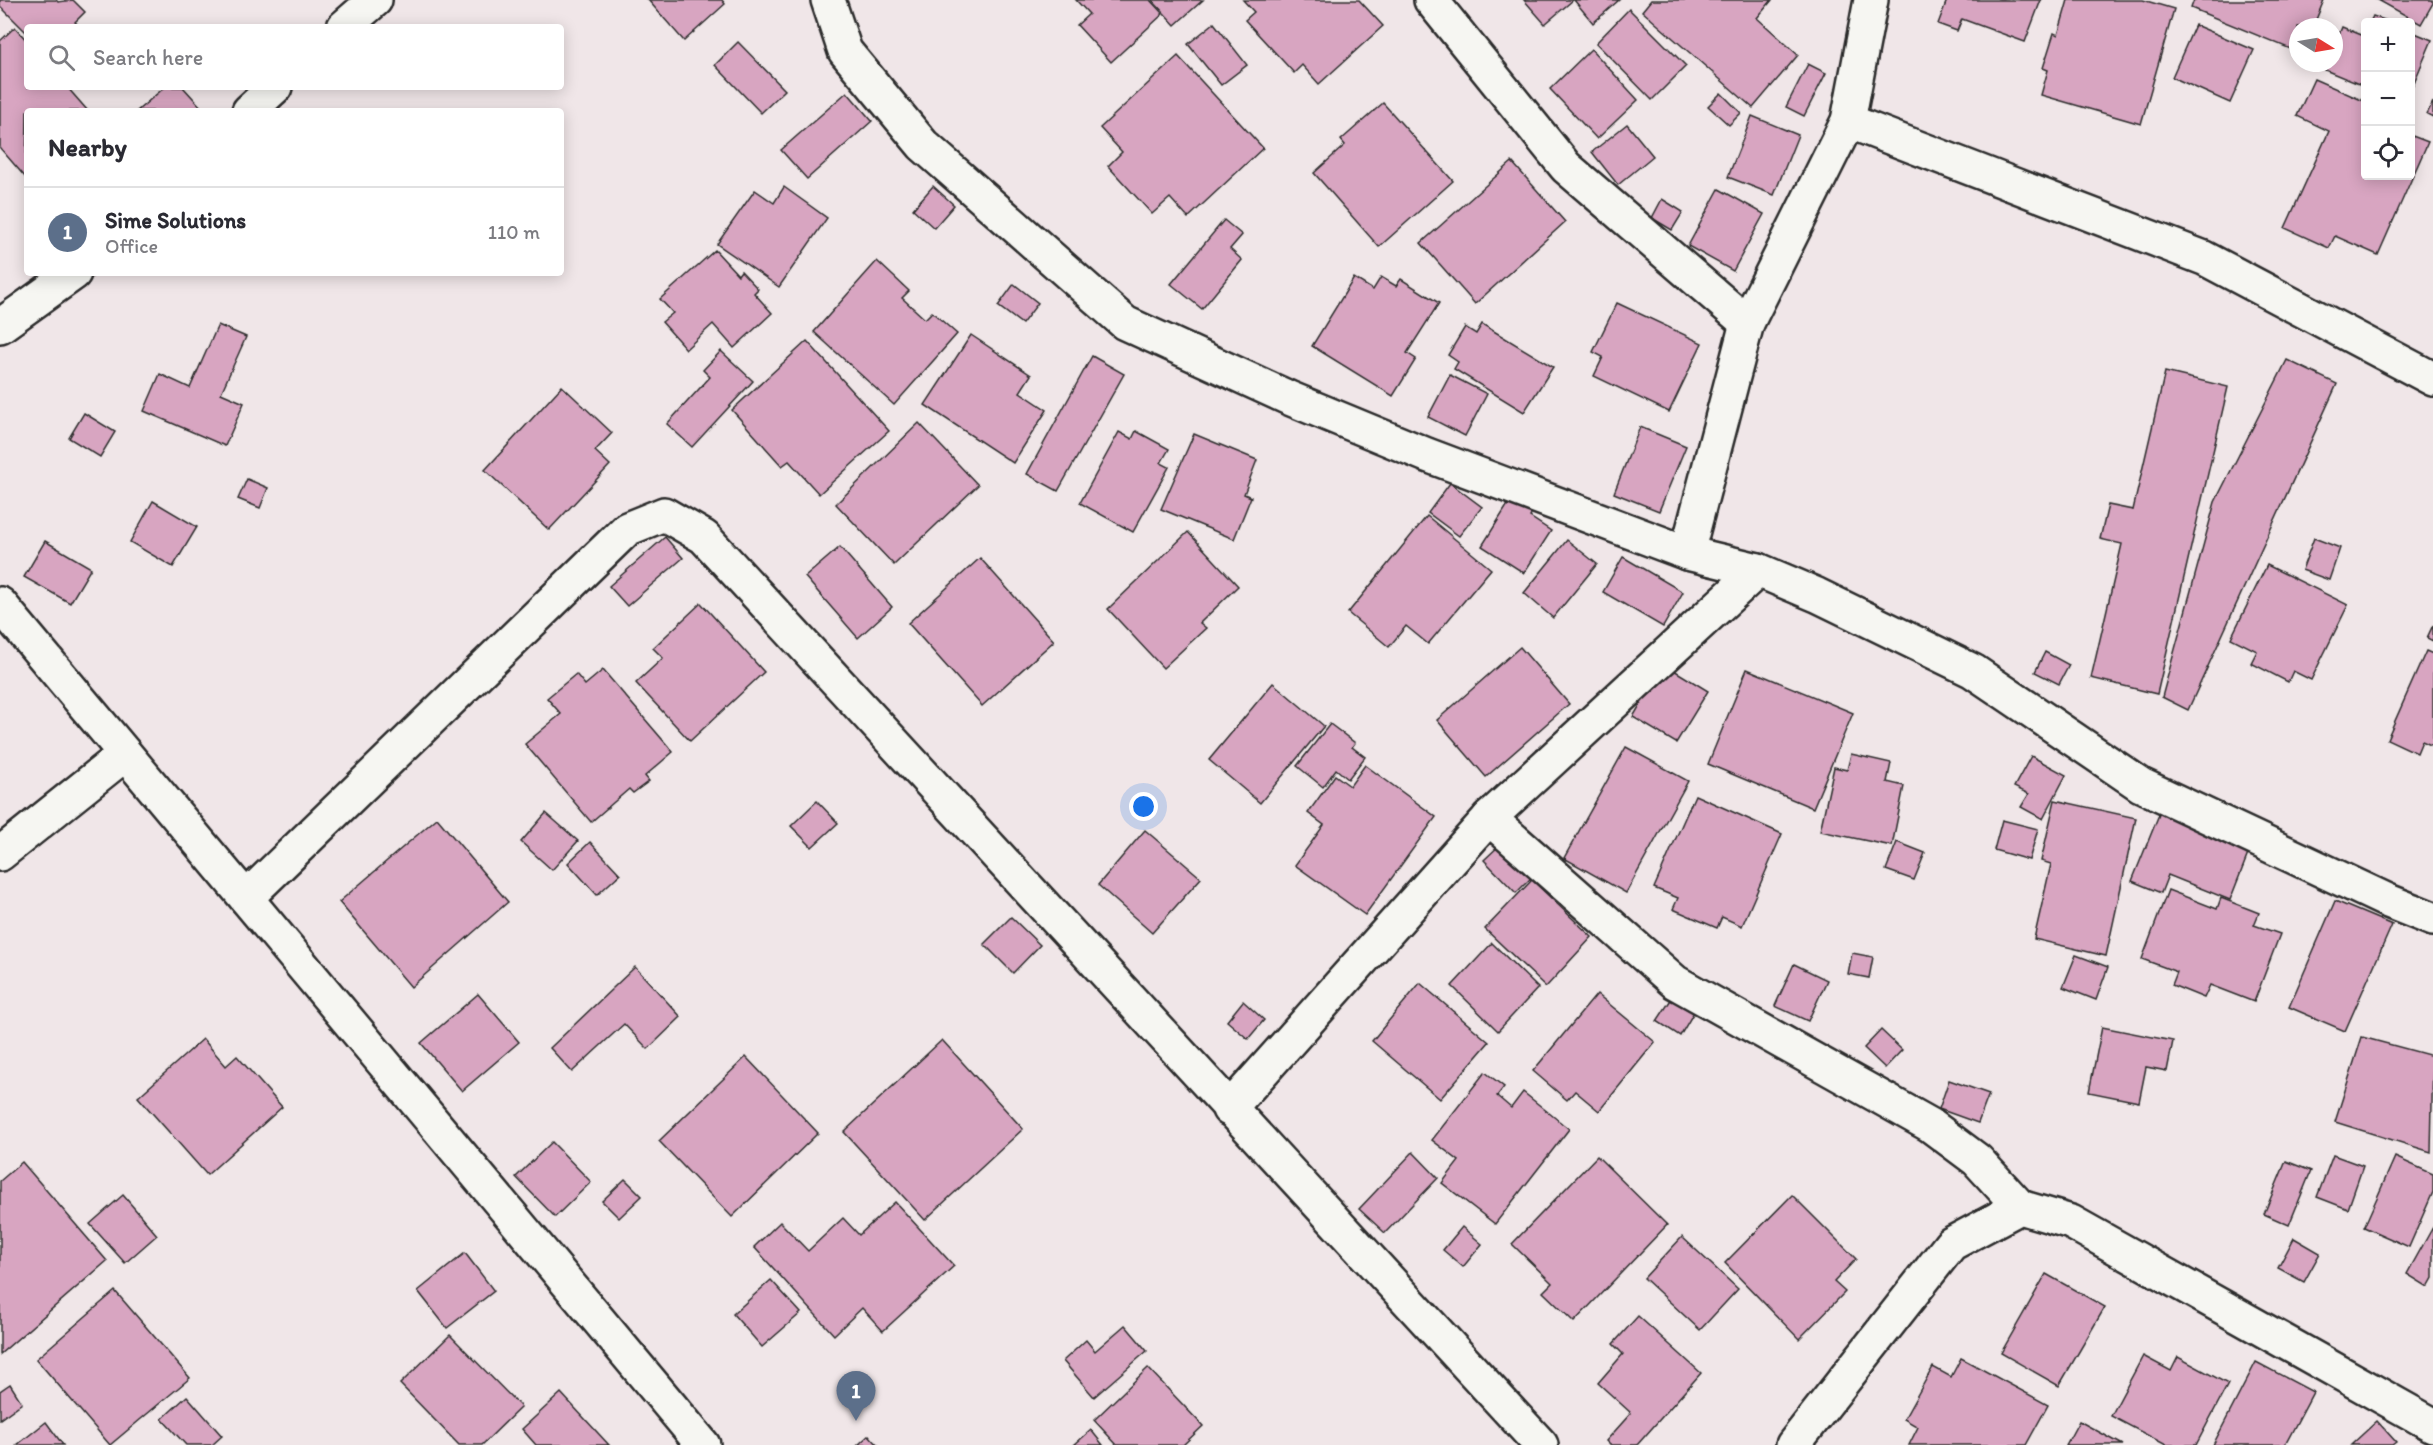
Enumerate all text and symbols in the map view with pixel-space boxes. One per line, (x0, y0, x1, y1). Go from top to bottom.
north arrow (2289, 18, 2343, 72)
map controls (2361, 18, 2415, 180)
button: + (2361, 18, 2415, 72)
search box (24, 24, 564, 90)
icon: search (45, 41, 78, 74)
text: Search here (93, 44, 203, 71)
button: − (2361, 72, 2415, 126)
button: locate (2361, 126, 2415, 180)
text: Nearby (48, 131, 127, 163)
text: Sime Solutions (105, 207, 246, 234)
text: 1 (63, 220, 72, 244)
text: 110 m (488, 220, 540, 244)
text: Office (105, 234, 158, 258)
your location (1129, 792, 1158, 821)
pin: 1 (836, 1372, 876, 1421)

